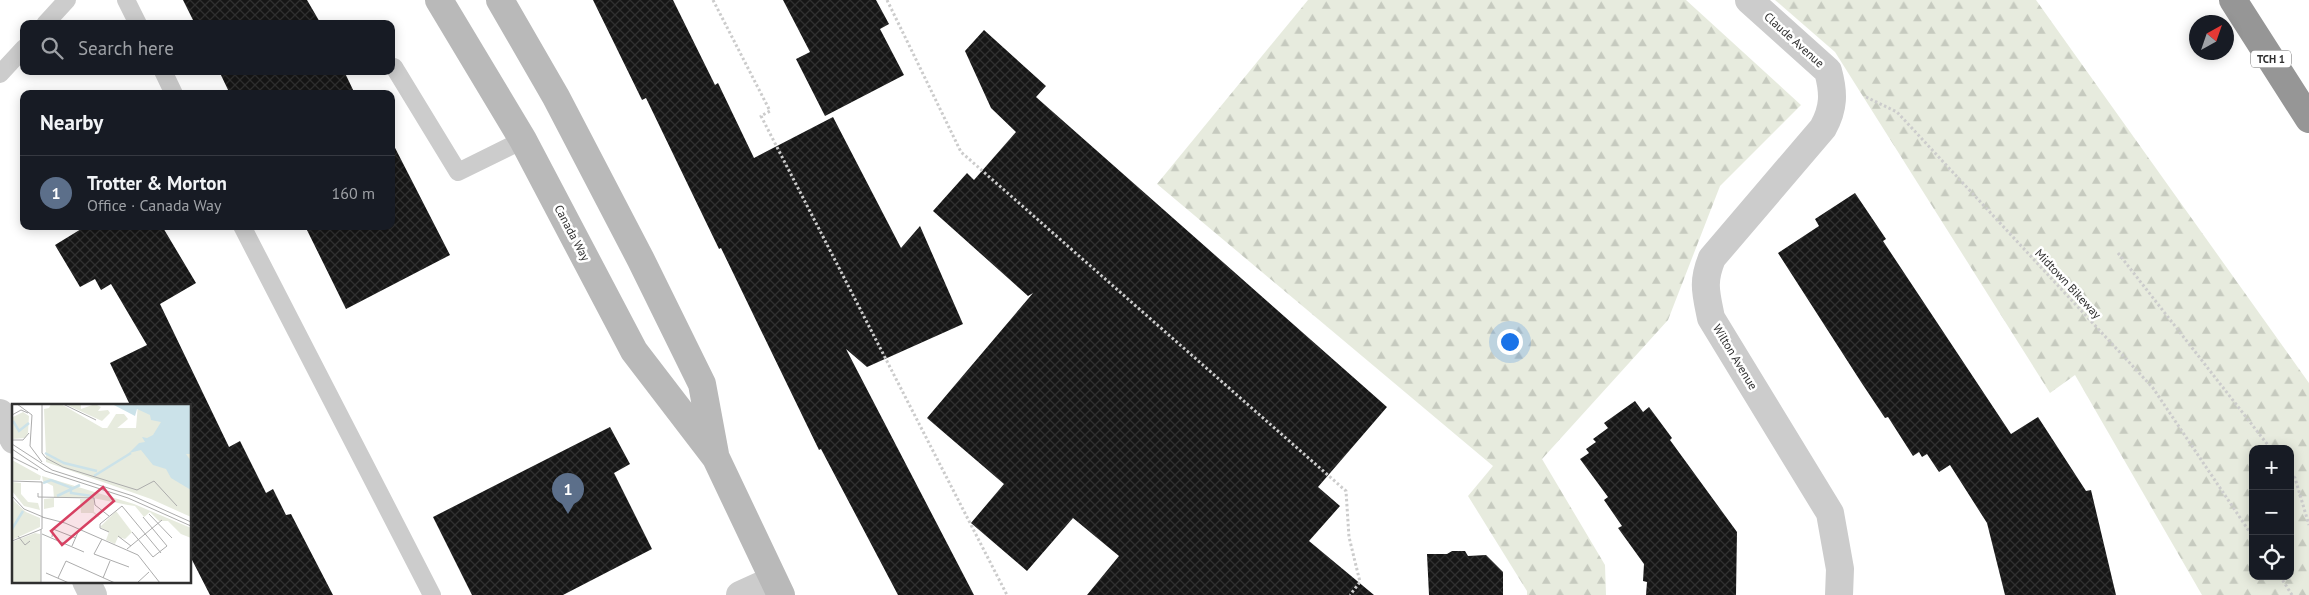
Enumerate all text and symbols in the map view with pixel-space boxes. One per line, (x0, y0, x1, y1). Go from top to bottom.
street label: Claude Avenue (1761, 9, 1827, 71)
north arrow (2189, 15, 2234, 60)
search box (20, 20, 395, 75)
icon: search (38, 34, 66, 62)
text: Search here (78, 36, 174, 60)
road number: TCH 1 (2251, 51, 2291, 68)
text: Nearby (40, 109, 103, 136)
text: Trotter & Morton (87, 171, 227, 195)
text: 1 (51, 183, 61, 203)
text: 160 m (332, 183, 375, 203)
text: Office · Canada Way (87, 195, 221, 215)
street label: Canada Way (551, 202, 594, 264)
street label: Midtown Bikeway (2032, 246, 2105, 322)
street label: Wilton Avenue (1710, 321, 1761, 392)
your location (1497, 329, 1523, 355)
inset map (12, 404, 191, 582)
map controls (2249, 445, 2294, 580)
button: + (2249, 445, 2294, 490)
pin: 1 (552, 473, 584, 514)
button: − (2249, 490, 2294, 535)
button: locate (2249, 535, 2294, 580)

